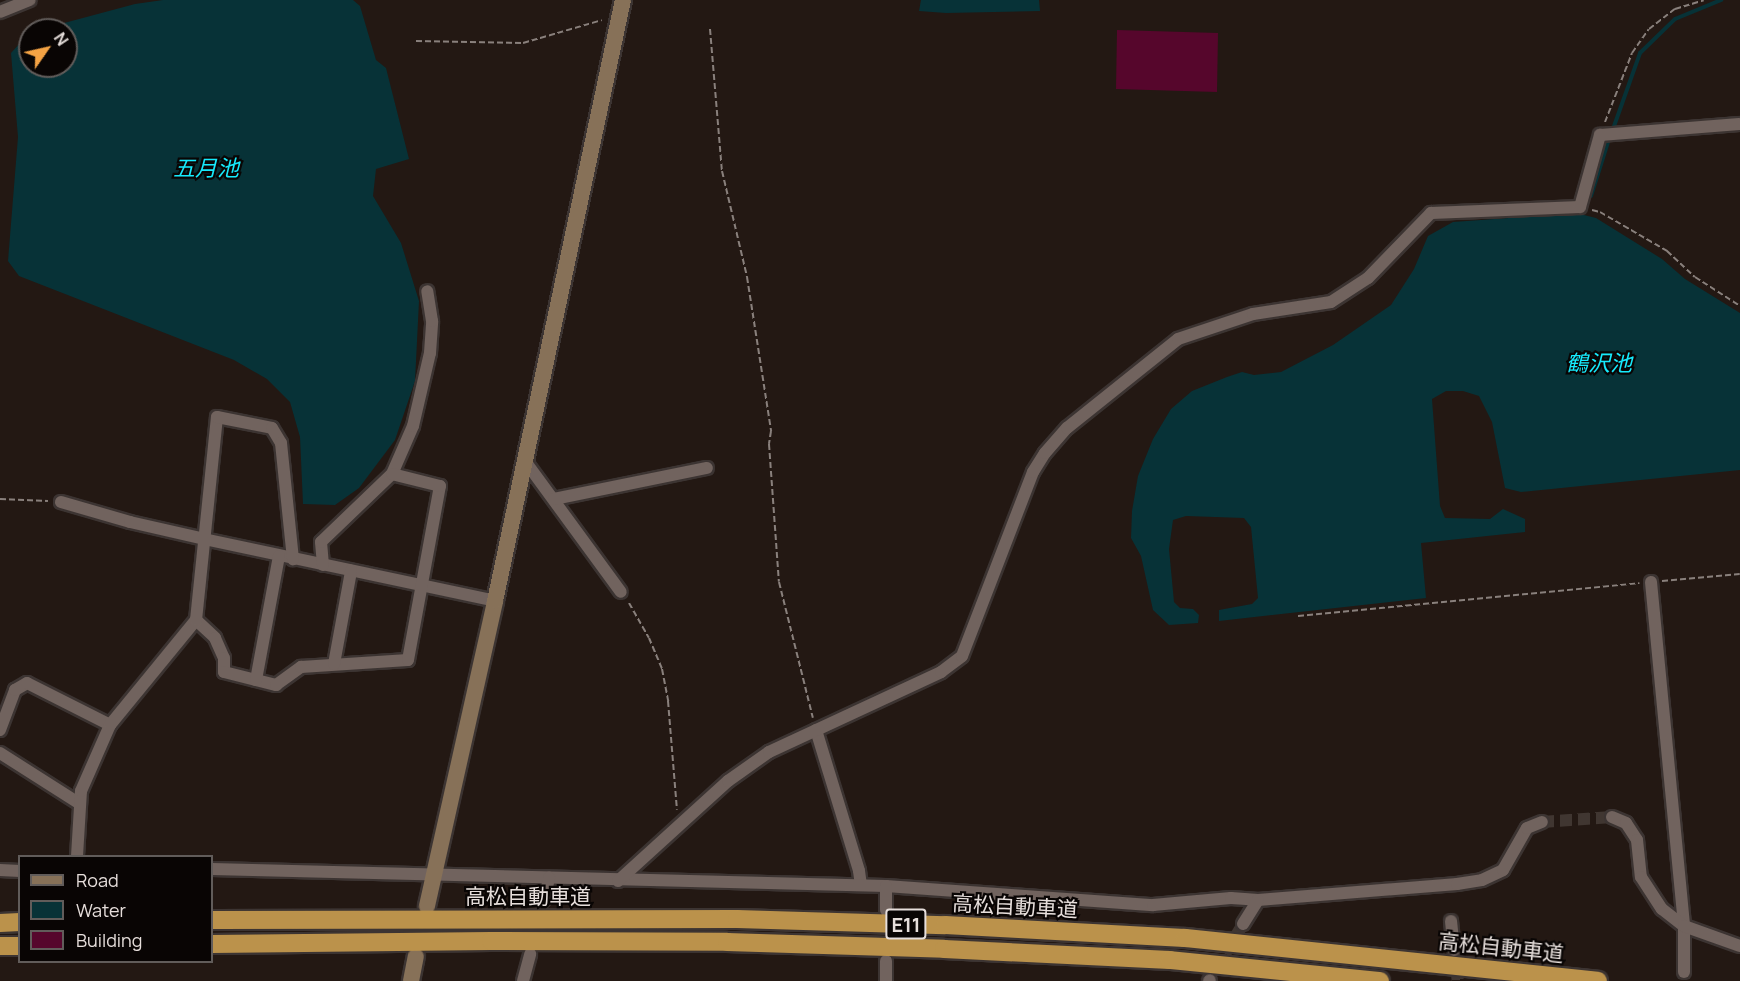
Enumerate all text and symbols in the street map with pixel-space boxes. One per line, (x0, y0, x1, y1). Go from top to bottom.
north arrow (18, 18, 78, 78)
text: N (49, 28, 74, 50)
water label: 五月池 (173, 156, 239, 182)
water label: 鶴沢池 (1566, 351, 1632, 377)
legend (18, 855, 213, 963)
text: Road (76, 868, 119, 892)
street label: 高松自動車道 (465, 883, 591, 909)
street label: 高松自動車道 (951, 890, 1079, 922)
text: Water (76, 898, 126, 922)
road number: E11 (885, 907, 927, 941)
text: Building (76, 928, 142, 952)
street label: 高松自動車道 (1437, 928, 1565, 966)

